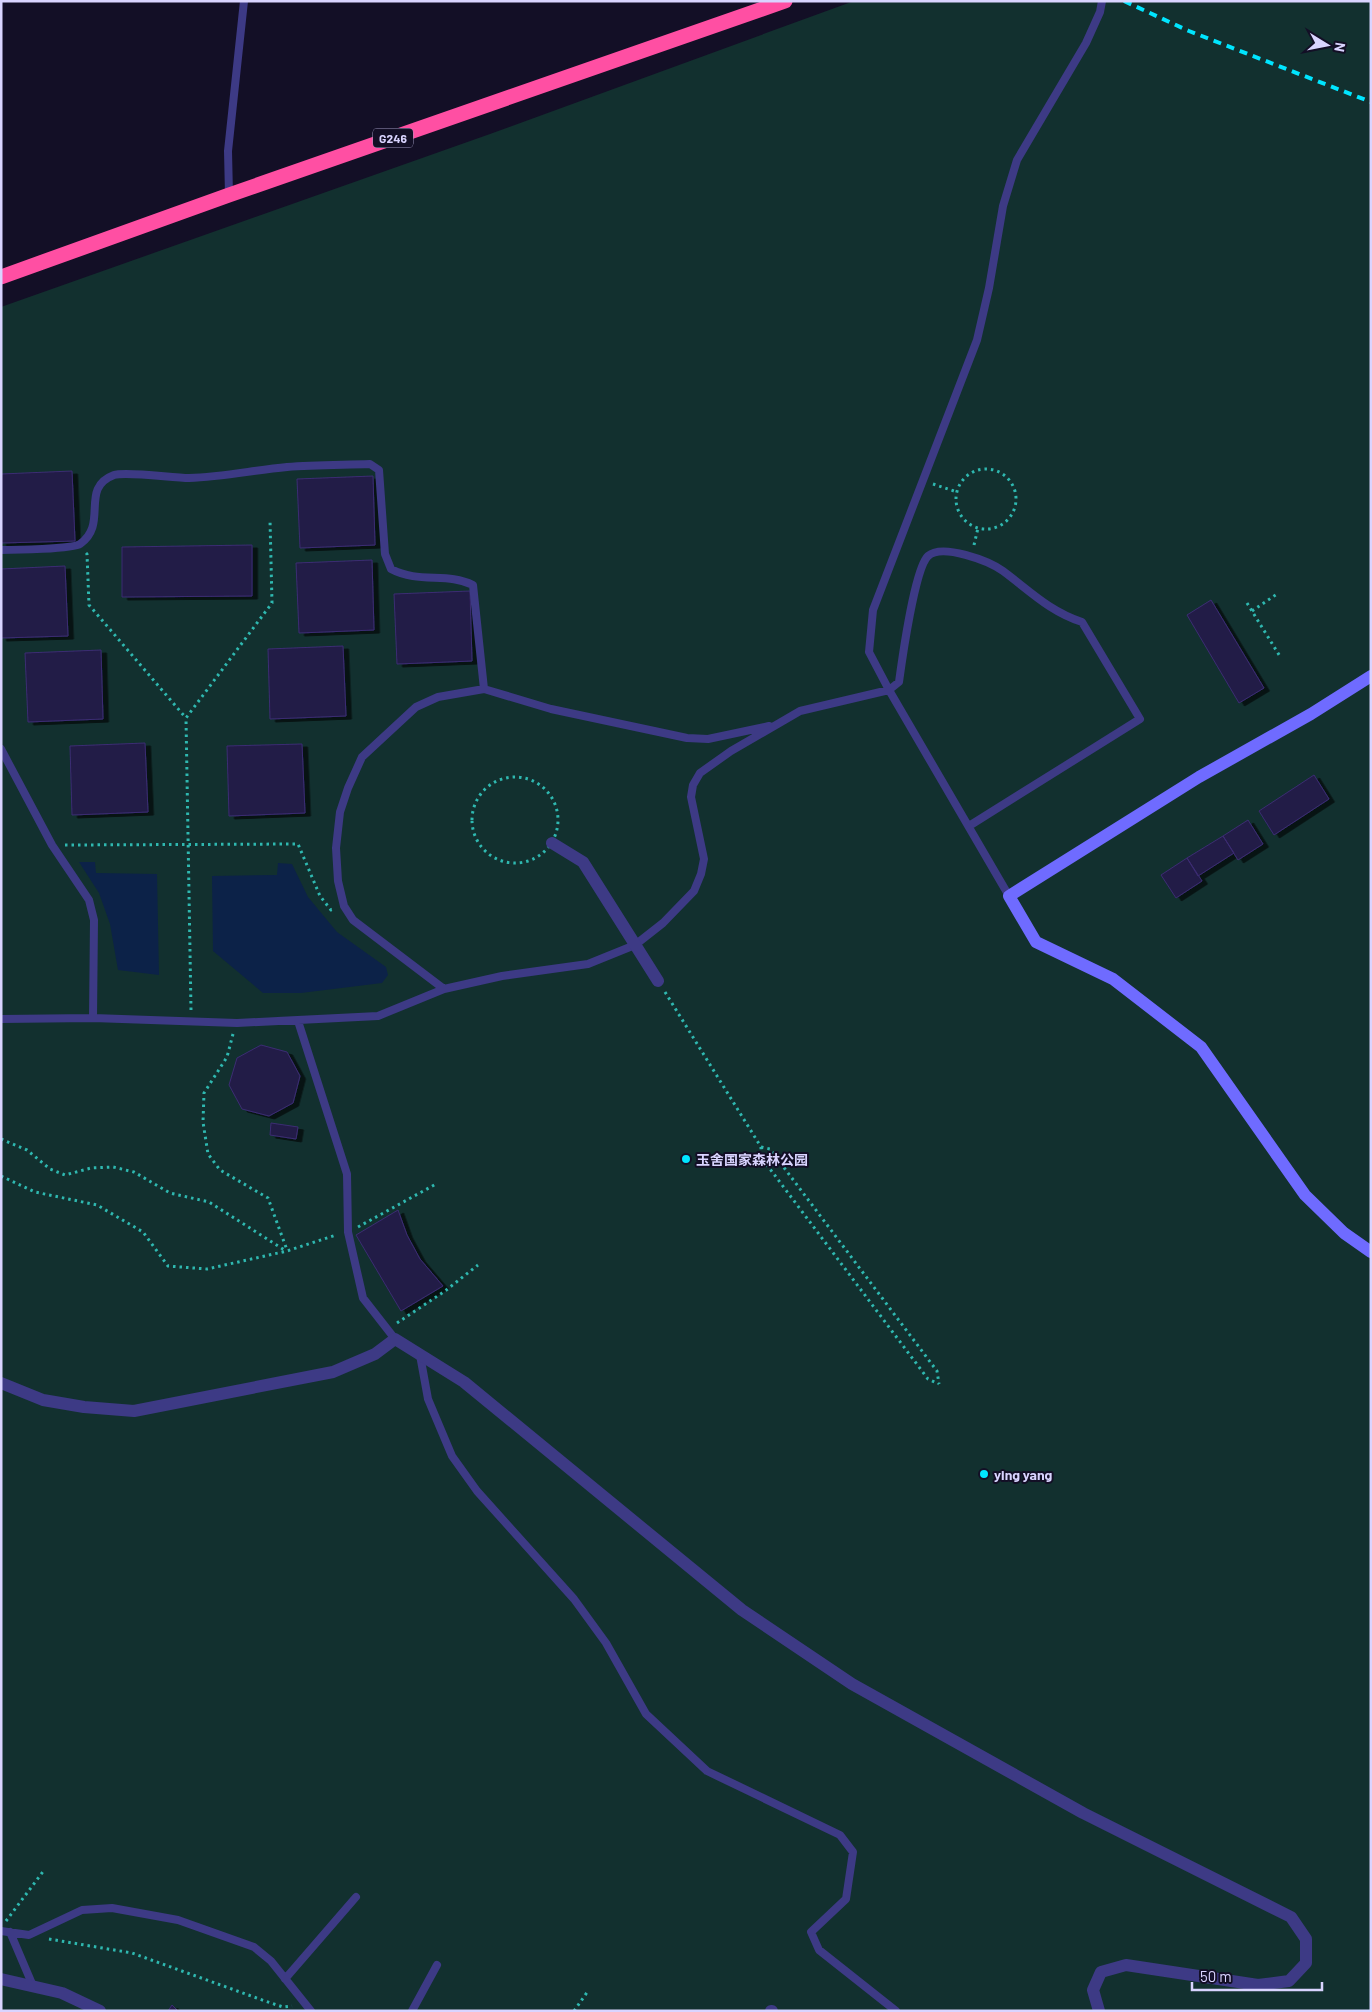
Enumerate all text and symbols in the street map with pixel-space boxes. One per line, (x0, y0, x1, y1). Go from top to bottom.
north arrow (1302, 20, 1352, 70)
text: N (1331, 41, 1349, 53)
road number: G246 (373, 128, 413, 148)
place label: 玉舍国家森林公园 (696, 1151, 808, 1168)
marker: 玉舍国家森林公园 (680, 1153, 692, 1165)
place label: ying yang (994, 1466, 1053, 1483)
marker: ying yang (978, 1468, 990, 1480)
scale bar (1192, 1960, 1322, 1992)
text: 50 m (1200, 1967, 1232, 1985)

